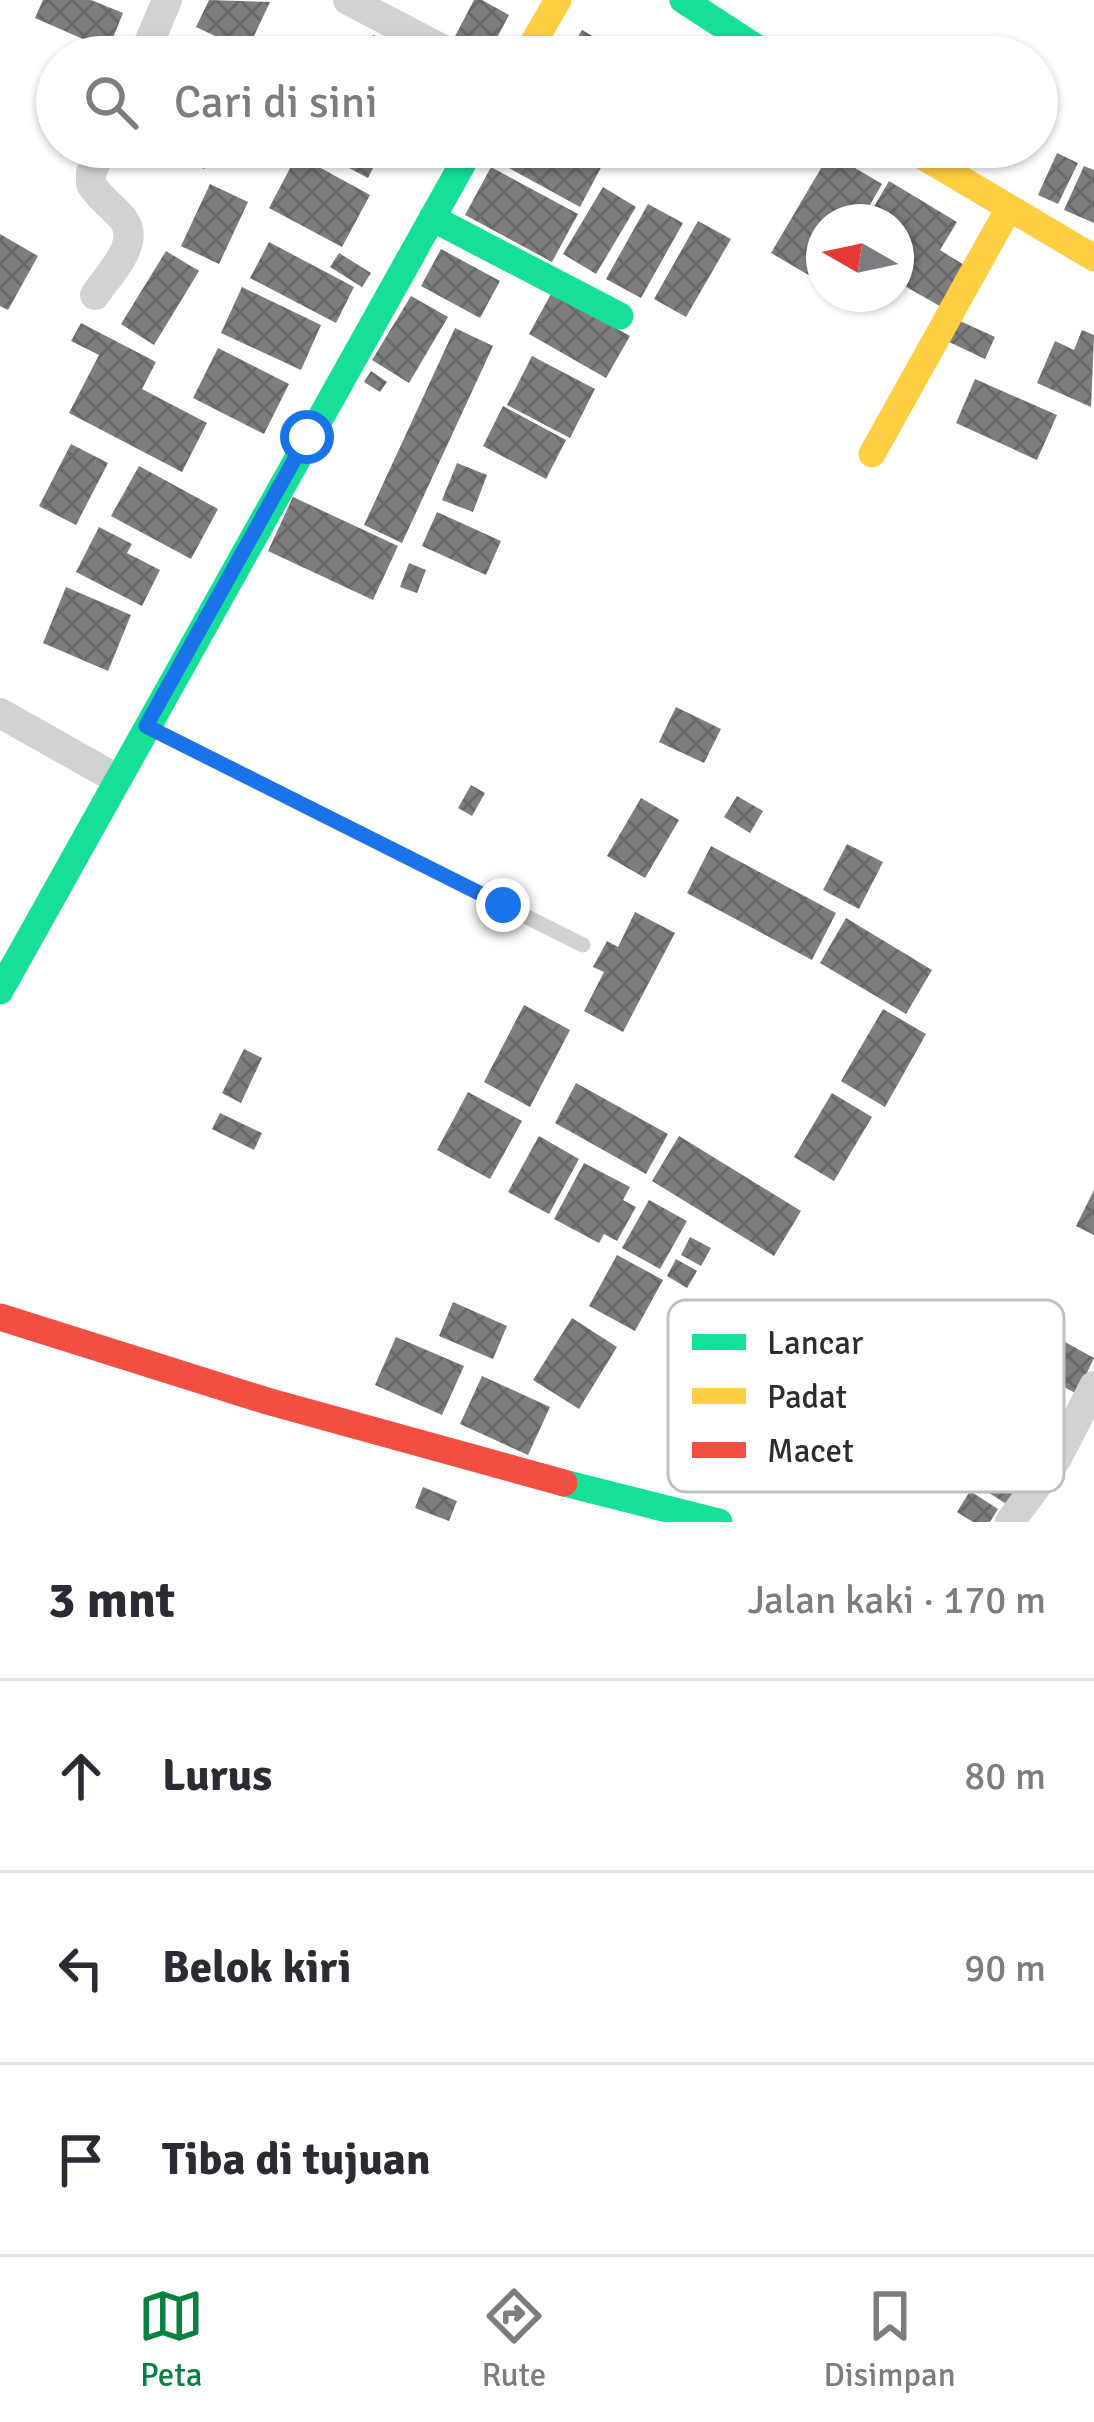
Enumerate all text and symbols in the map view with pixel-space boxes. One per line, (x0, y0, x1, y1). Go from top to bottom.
search box (36, 36, 1058, 168)
icon: search (78, 69, 144, 135)
text: Cari di sini (174, 75, 378, 130)
north arrow (806, 204, 914, 312)
route start (280, 410, 334, 464)
route end (476, 878, 530, 932)
legend (668, 1300, 1064, 1492)
text: Lancar (767, 1323, 863, 1364)
text: Padat (767, 1377, 847, 1418)
text: Macet (767, 1431, 854, 1472)
text: 3 mnt (48, 1569, 175, 1632)
text: Jalan kaki · 170 m (748, 1576, 1046, 1624)
icon: ahead (48, 1743, 114, 1809)
text: Lurus (162, 1748, 272, 1803)
text: 80 m (964, 1752, 1046, 1800)
icon: left (48, 1935, 114, 2001)
text: Belok kiri (162, 1940, 351, 1995)
text: 90 m (964, 1944, 1046, 1992)
icon: arrive (48, 2127, 114, 2193)
text: Tiba di tujuan (162, 2132, 431, 2187)
tab: Peta (138, 2283, 204, 2396)
tab: Rute (481, 2283, 547, 2396)
tab: Disimpan (823, 2283, 956, 2396)

